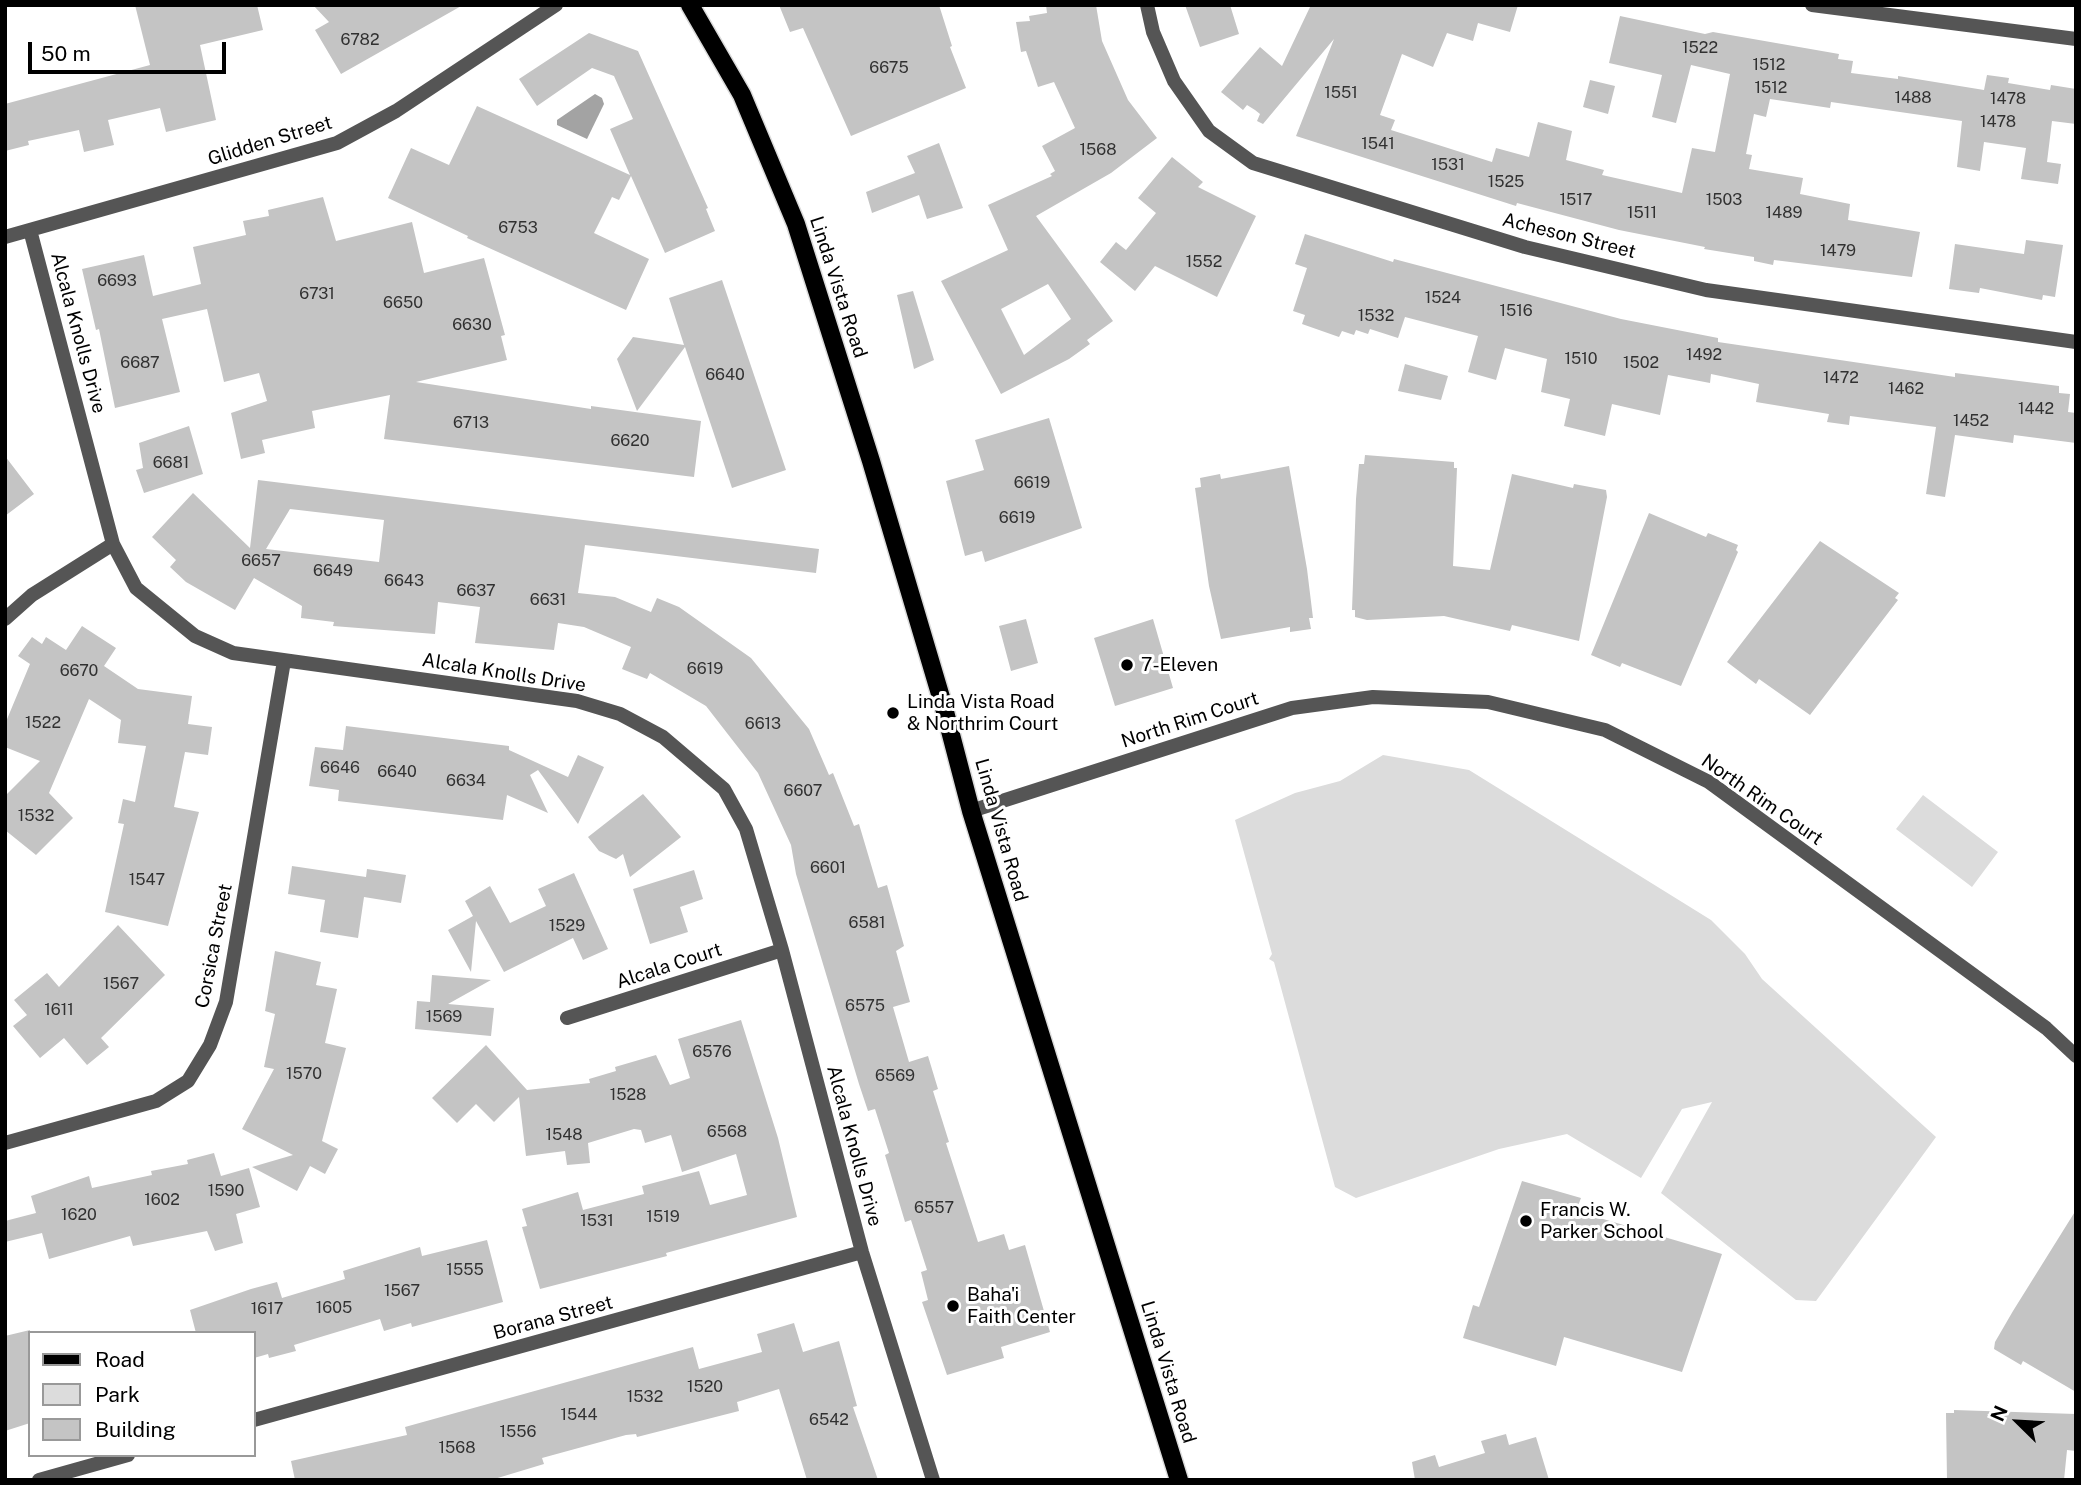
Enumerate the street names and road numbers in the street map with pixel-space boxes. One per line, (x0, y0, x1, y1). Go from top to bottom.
street label: Glidden Street (205, 111, 335, 171)
street label: Acheson Street (1500, 208, 1638, 264)
street label: Linda Vista Road (804, 213, 872, 361)
street label: Alcala Knolls Drive (46, 250, 110, 416)
street label: Alcala Knolls Drive (420, 649, 588, 697)
street label: North Rim Court (1118, 687, 1262, 753)
street label: North Rim Court (1697, 750, 1827, 850)
street label: Linda Vista Road (970, 756, 1032, 904)
street label: Corsica Street (191, 882, 237, 1010)
street label: Alcala Court (613, 938, 725, 994)
street label: Alcala Knolls Drive (822, 1063, 886, 1229)
street label: Borana Street (491, 1291, 615, 1345)
street label: Linda Vista Road (1136, 1298, 1200, 1446)

